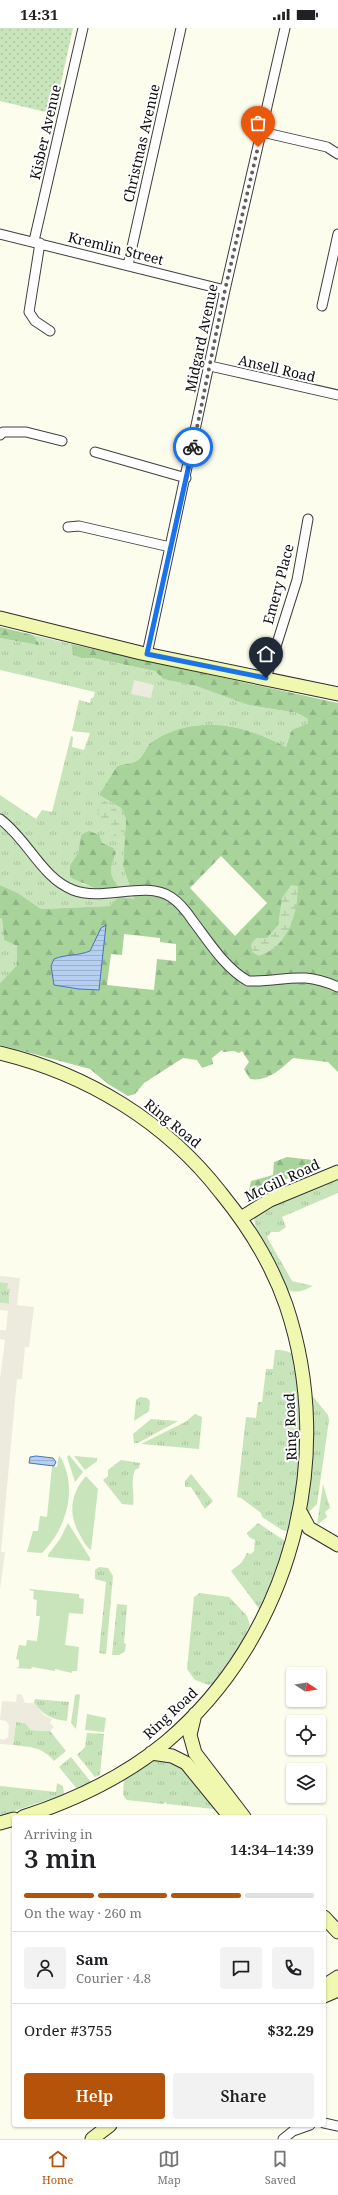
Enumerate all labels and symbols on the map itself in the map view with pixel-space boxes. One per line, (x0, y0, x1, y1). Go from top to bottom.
street label: Christmas Avenue (118, 82, 164, 204)
street label: Kisber Avenue (25, 83, 65, 181)
pin (241, 106, 275, 147)
street label: Kremlin Street (66, 227, 166, 269)
street label: Midgard Avenue (180, 282, 222, 394)
street label: Ansell Road (236, 350, 318, 386)
courier (173, 427, 213, 467)
street label: Emery Place (258, 542, 298, 626)
pin (249, 637, 283, 678)
street label: Ring Road (141, 1094, 206, 1152)
street label: McGill Road (241, 1154, 323, 1206)
street label: Ring Road (279, 1392, 301, 1461)
north arrow (286, 1667, 326, 1707)
street label: Ring Road (139, 1683, 201, 1743)

